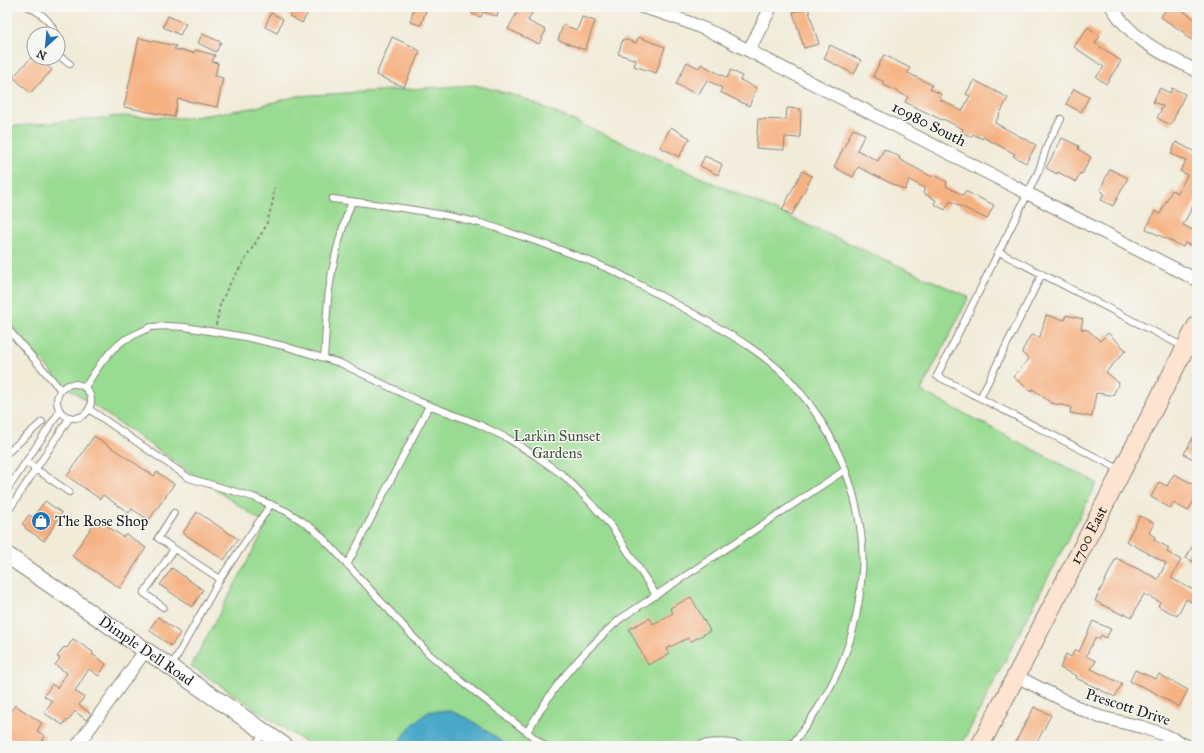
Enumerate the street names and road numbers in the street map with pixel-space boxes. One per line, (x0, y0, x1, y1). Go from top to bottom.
street label: 10980 South (889, 98, 970, 151)
street label: 1700 East (1066, 503, 1111, 567)
street label: Dimple Dell Road (95, 612, 198, 690)
street label: Prescott Drive (1083, 685, 1173, 729)

